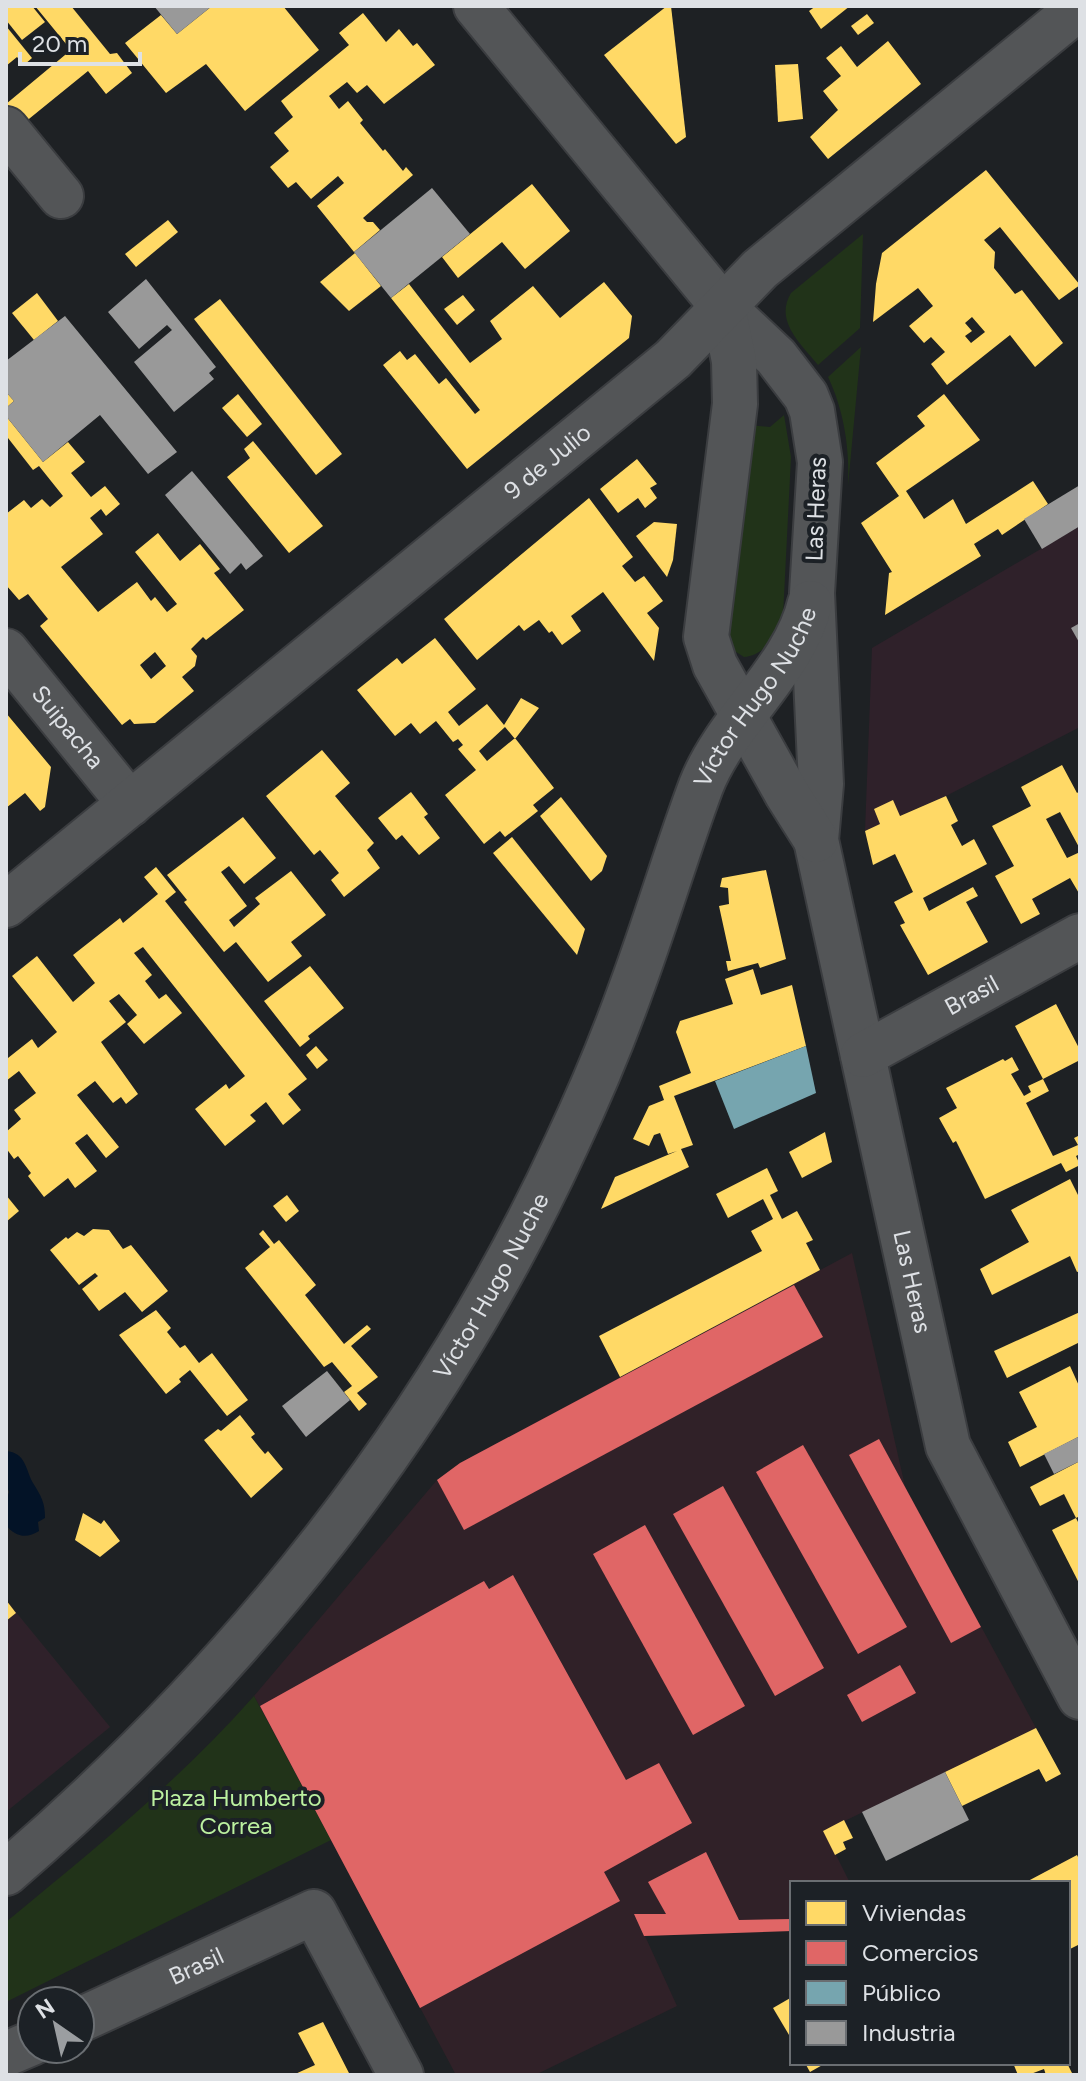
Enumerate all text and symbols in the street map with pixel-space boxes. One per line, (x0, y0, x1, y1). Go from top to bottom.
scale bar (20, 16, 140, 66)
text: 20 m (32, 29, 87, 58)
street label: 9 de Julio (498, 417, 596, 505)
street label: Las Heras (799, 456, 832, 562)
street label: Víctor Hugo Nuche (687, 603, 822, 791)
street label: Suipacha (26, 679, 110, 774)
street label: Brasil (939, 968, 1003, 1021)
street label: Víctor Hugo Nuche (427, 1188, 555, 1384)
street label: Las Heras (887, 1227, 938, 1336)
park label: Plaza Humberto Correa (150, 1783, 322, 1840)
legend (790, 1881, 1070, 2065)
text: Viviendas (862, 1898, 966, 1927)
text: Comercios (862, 1938, 979, 1967)
street label: Brasil (164, 1941, 228, 1991)
text: Público (862, 1978, 941, 2007)
north arrow (16, 1985, 96, 2065)
text: N (30, 1993, 60, 2025)
text: Industria (862, 2018, 956, 2047)

